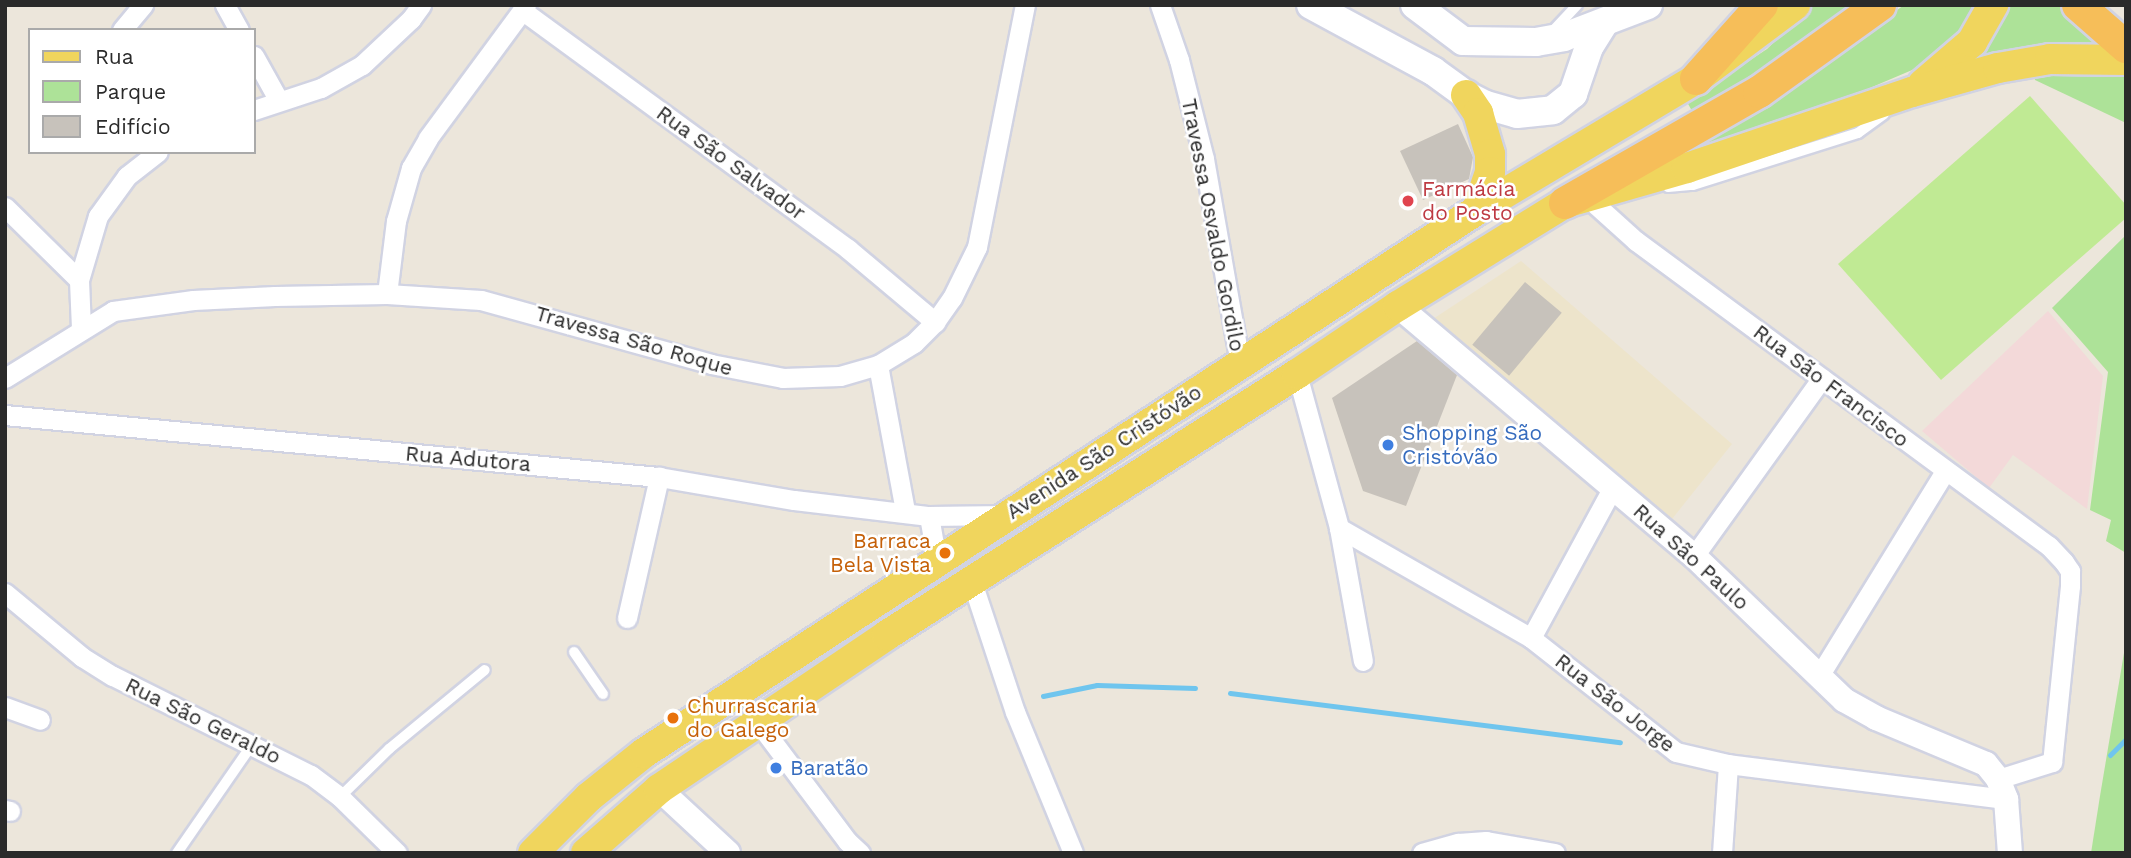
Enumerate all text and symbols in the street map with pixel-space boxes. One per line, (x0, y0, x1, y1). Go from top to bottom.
legend (28, 28, 256, 154)
text: Rua (95, 44, 134, 69)
text: Parque (95, 79, 166, 104)
street label: Travessa Osvaldo Gordilo (1176, 96, 1250, 354)
street label: Rua São Salvador (651, 100, 811, 226)
text: Edifício (95, 114, 171, 139)
place label: Farmácia do Posto (1422, 176, 1515, 226)
marker: Farmácia do Posto (1400, 193, 1416, 209)
street label: Travessa São Roque (532, 301, 736, 381)
street label: Rua São Francisco (1748, 319, 1914, 453)
street label: Avenida São Cristóvão (1002, 379, 1206, 525)
place label: Shopping São Cristóvão (1402, 420, 1542, 470)
marker: Shopping São Cristóvão (1380, 437, 1396, 453)
street label: Rua Adutora (404, 441, 532, 477)
street label: Rua São Paulo (1628, 498, 1754, 616)
place label: Barraca Bela Vista (829, 528, 931, 578)
marker: Barraca Bela Vista (937, 545, 953, 561)
street label: Rua São Jorge (1550, 648, 1680, 758)
street label: Rua São Geraldo (121, 672, 285, 770)
place label: Churrascaria do Galego (687, 693, 817, 743)
marker: Churrascaria do Galego (665, 710, 681, 726)
place label: Baratão (790, 755, 869, 781)
marker: Baratão (768, 760, 784, 776)

